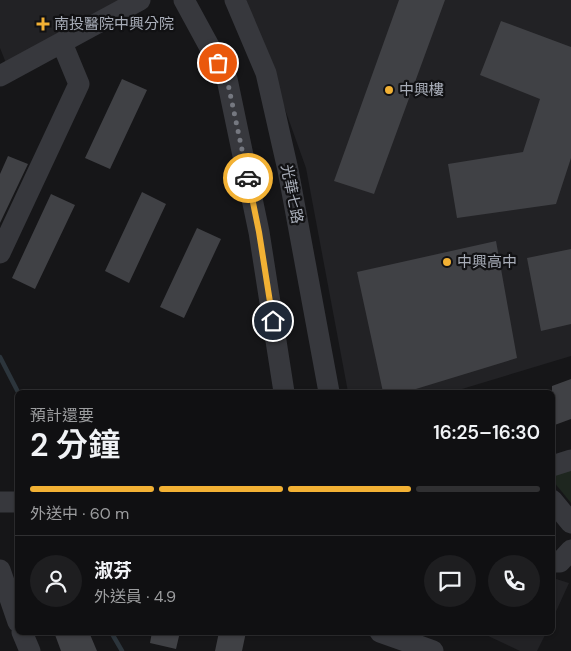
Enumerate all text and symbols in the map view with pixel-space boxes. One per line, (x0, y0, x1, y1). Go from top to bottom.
place label: 南投醫院中興分院 (54, 14, 174, 34)
marker: 南投醫院中興分院 (36, 17, 50, 31)
pin (197, 42, 239, 84)
icon: bag (204, 49, 232, 77)
place label: 中興樓 (399, 80, 444, 100)
marker: 中興樓 (383, 84, 395, 96)
courier (223, 153, 273, 203)
street label: 光華七路 (276, 163, 308, 225)
icon: car (234, 164, 262, 192)
place label: 中興高中 (457, 252, 517, 272)
marker: 中興高中 (441, 256, 453, 268)
pin (252, 300, 294, 342)
icon: home (259, 307, 287, 335)
text: 預計還要 (30, 405, 94, 426)
text: 16:25–16:30 (433, 420, 540, 445)
text: 2 分鐘 (30, 424, 120, 466)
text: 外送中 · 60 m (30, 503, 129, 524)
button: person (30, 555, 82, 607)
button: chat (424, 555, 476, 607)
button: phone (488, 555, 540, 607)
text: 淑芬 (94, 558, 132, 583)
text: 外送員 · 4.9 (94, 586, 176, 607)

